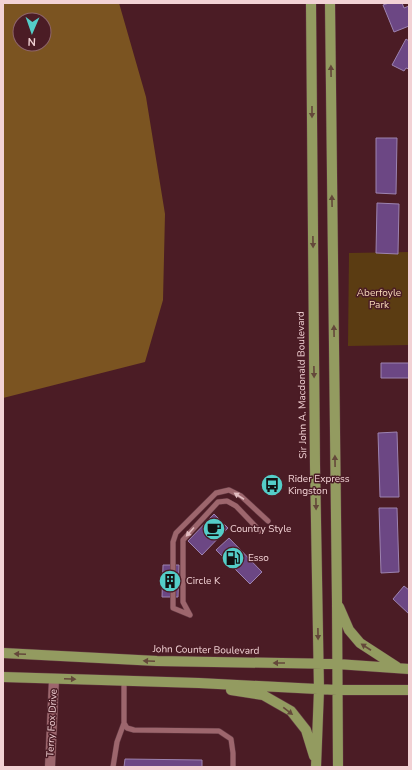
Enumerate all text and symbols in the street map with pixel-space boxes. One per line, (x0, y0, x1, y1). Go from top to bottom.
north arrow (12, 12, 52, 52)
text: N (27, 34, 36, 49)
one-way arrow (328, 64, 334, 77)
one-way arrow (308, 106, 315, 118)
one-way arrow (329, 194, 335, 207)
one-way arrow (310, 236, 316, 249)
park label: Aberfoyle Park (357, 286, 401, 312)
street label: Sir John A. Macdonald Boulevard (294, 311, 310, 459)
one-way arrow (331, 324, 337, 337)
one-way arrow (311, 366, 317, 379)
one-way arrow (332, 455, 339, 467)
bus stop icon: Rider Express Kingston (259, 472, 285, 498)
place label: Rider Express Kingston (288, 472, 350, 498)
one-way arrow (233, 492, 245, 499)
one-way arrow (313, 498, 319, 511)
cafe icon: Country Style (201, 516, 227, 542)
place label: Country Style (230, 522, 291, 536)
one-way arrow (186, 527, 195, 538)
fuel station icon: Esso (220, 545, 246, 571)
place label: Esso (248, 551, 269, 565)
building icon: Circle K (157, 568, 183, 594)
place label: Circle K (186, 574, 221, 588)
one-way arrow (315, 628, 321, 641)
street label: John Counter Boulevard (152, 642, 260, 658)
one-way arrow (360, 644, 372, 651)
one-way arrow (13, 651, 26, 657)
one-way arrow (143, 657, 155, 664)
one-way arrow (272, 660, 285, 666)
one-way arrow (64, 676, 76, 683)
street label: Terry Fox Drive (43, 689, 61, 757)
one-way arrow (283, 706, 294, 715)

